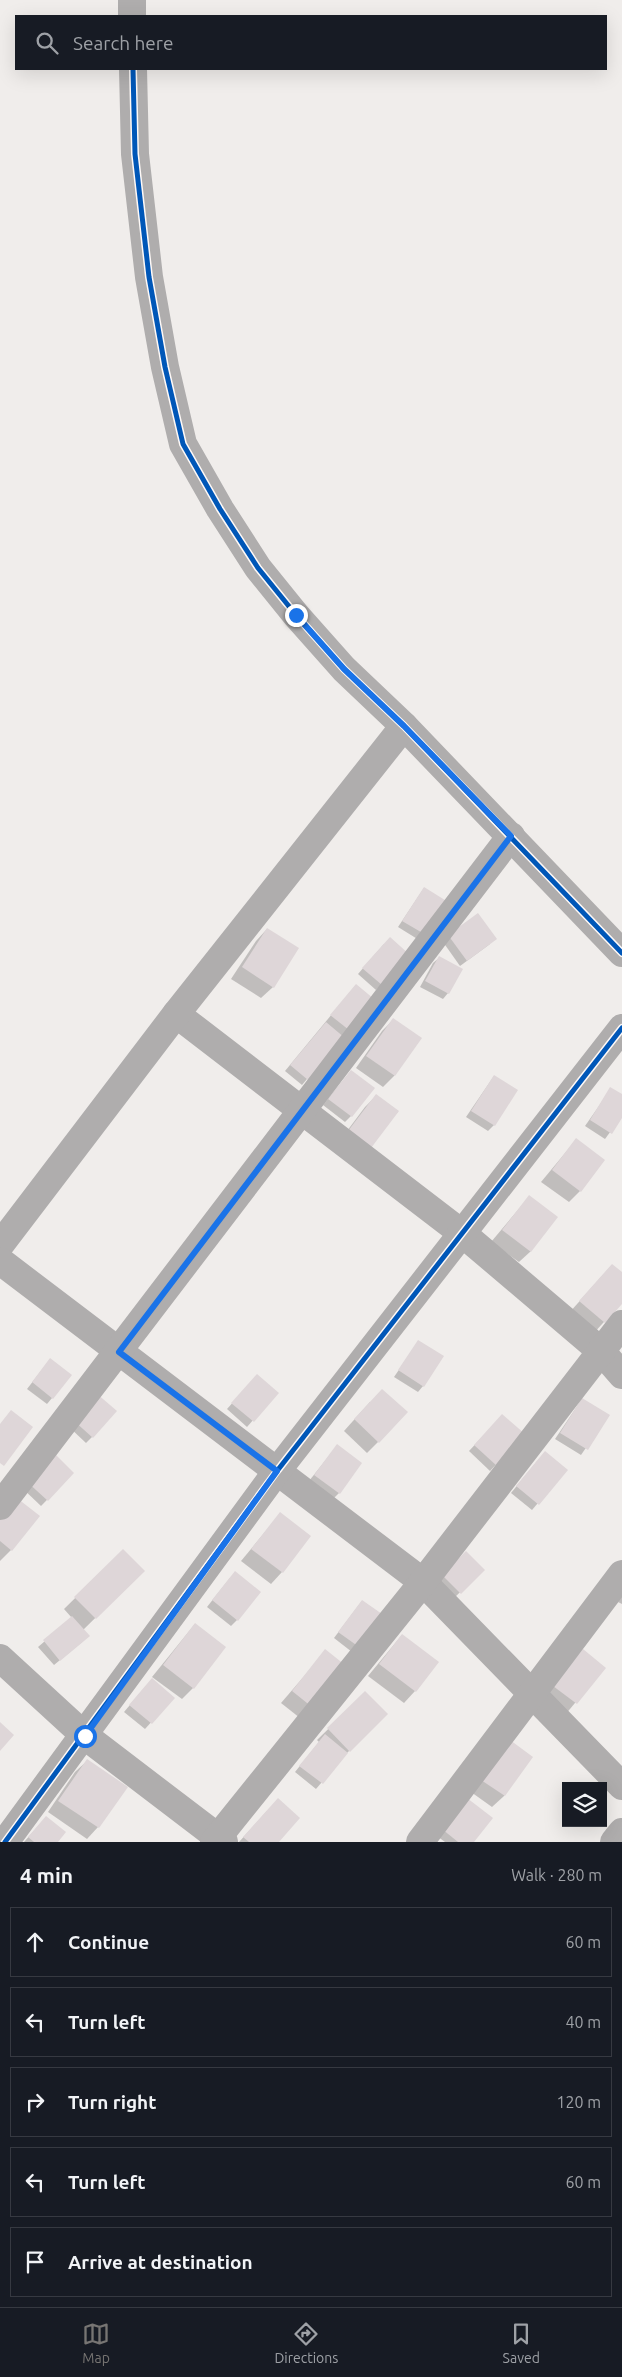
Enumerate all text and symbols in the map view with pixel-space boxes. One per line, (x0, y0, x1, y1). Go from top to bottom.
search box (15, 15, 607, 70)
icon: search (33, 29, 61, 57)
text: Search here (73, 32, 173, 54)
route end (285, 604, 308, 627)
route start (74, 1725, 97, 1748)
map controls (562, 1782, 607, 1827)
button: layers (562, 1782, 607, 1827)
text: 4 min (20, 1863, 73, 1887)
text: Walk · 280 m (511, 1866, 602, 1884)
icon: ahead (21, 1928, 49, 1956)
text: Continue (68, 1931, 149, 1953)
text: 60 m (565, 1933, 601, 1951)
icon: left (21, 2008, 49, 2036)
text: Turn left (68, 2011, 146, 2033)
text: 40 m (565, 2013, 601, 2031)
icon: right (21, 2088, 49, 2116)
text: Turn right (68, 2091, 156, 2113)
text: 120 m (556, 2093, 601, 2111)
icon: left (21, 2168, 49, 2196)
text: Turn left (68, 2171, 146, 2193)
text: 60 m (565, 2173, 601, 2191)
icon: arrive (21, 2248, 49, 2276)
text: Arrive at destination (68, 2251, 253, 2273)
tab: Map (82, 2320, 110, 2366)
tab: Directions (274, 2320, 338, 2366)
tab: Saved (503, 2320, 540, 2366)

